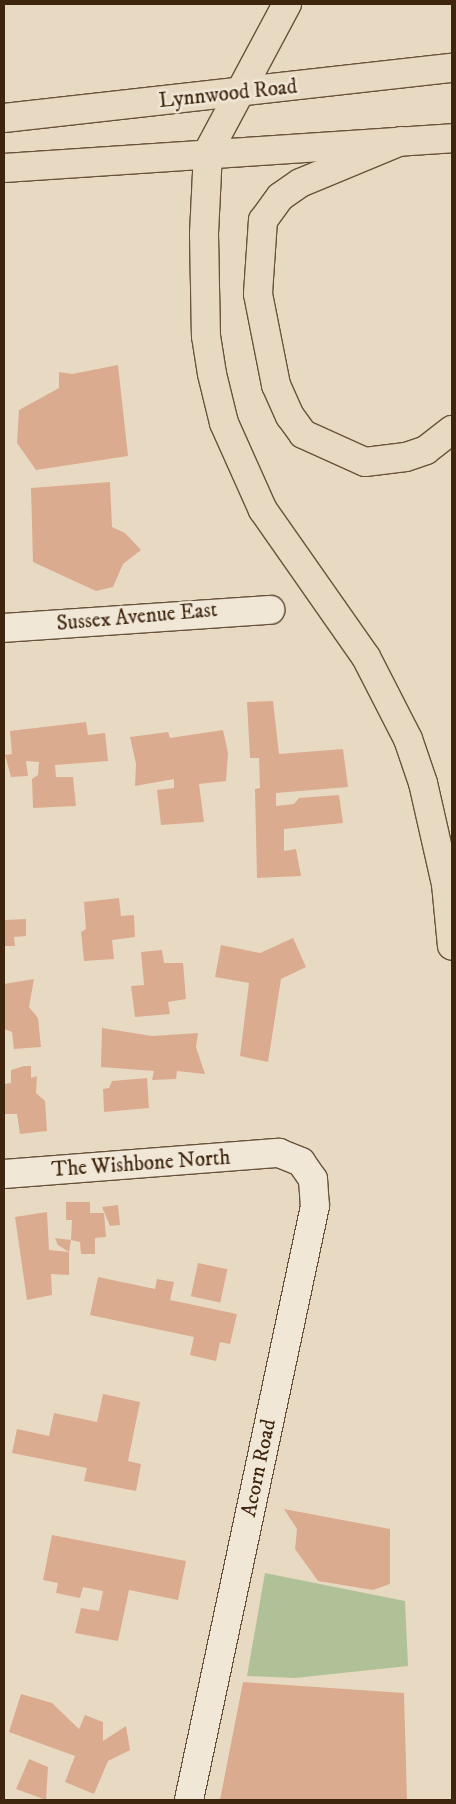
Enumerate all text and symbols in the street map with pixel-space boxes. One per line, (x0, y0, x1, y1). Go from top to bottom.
street label: Lynnwood Road (158, 74, 298, 114)
street label: Sussex Avenue East (56, 597, 218, 637)
street label: The Wishbone North (51, 1145, 231, 1183)
street label: Acorn Road (236, 1417, 282, 1519)

